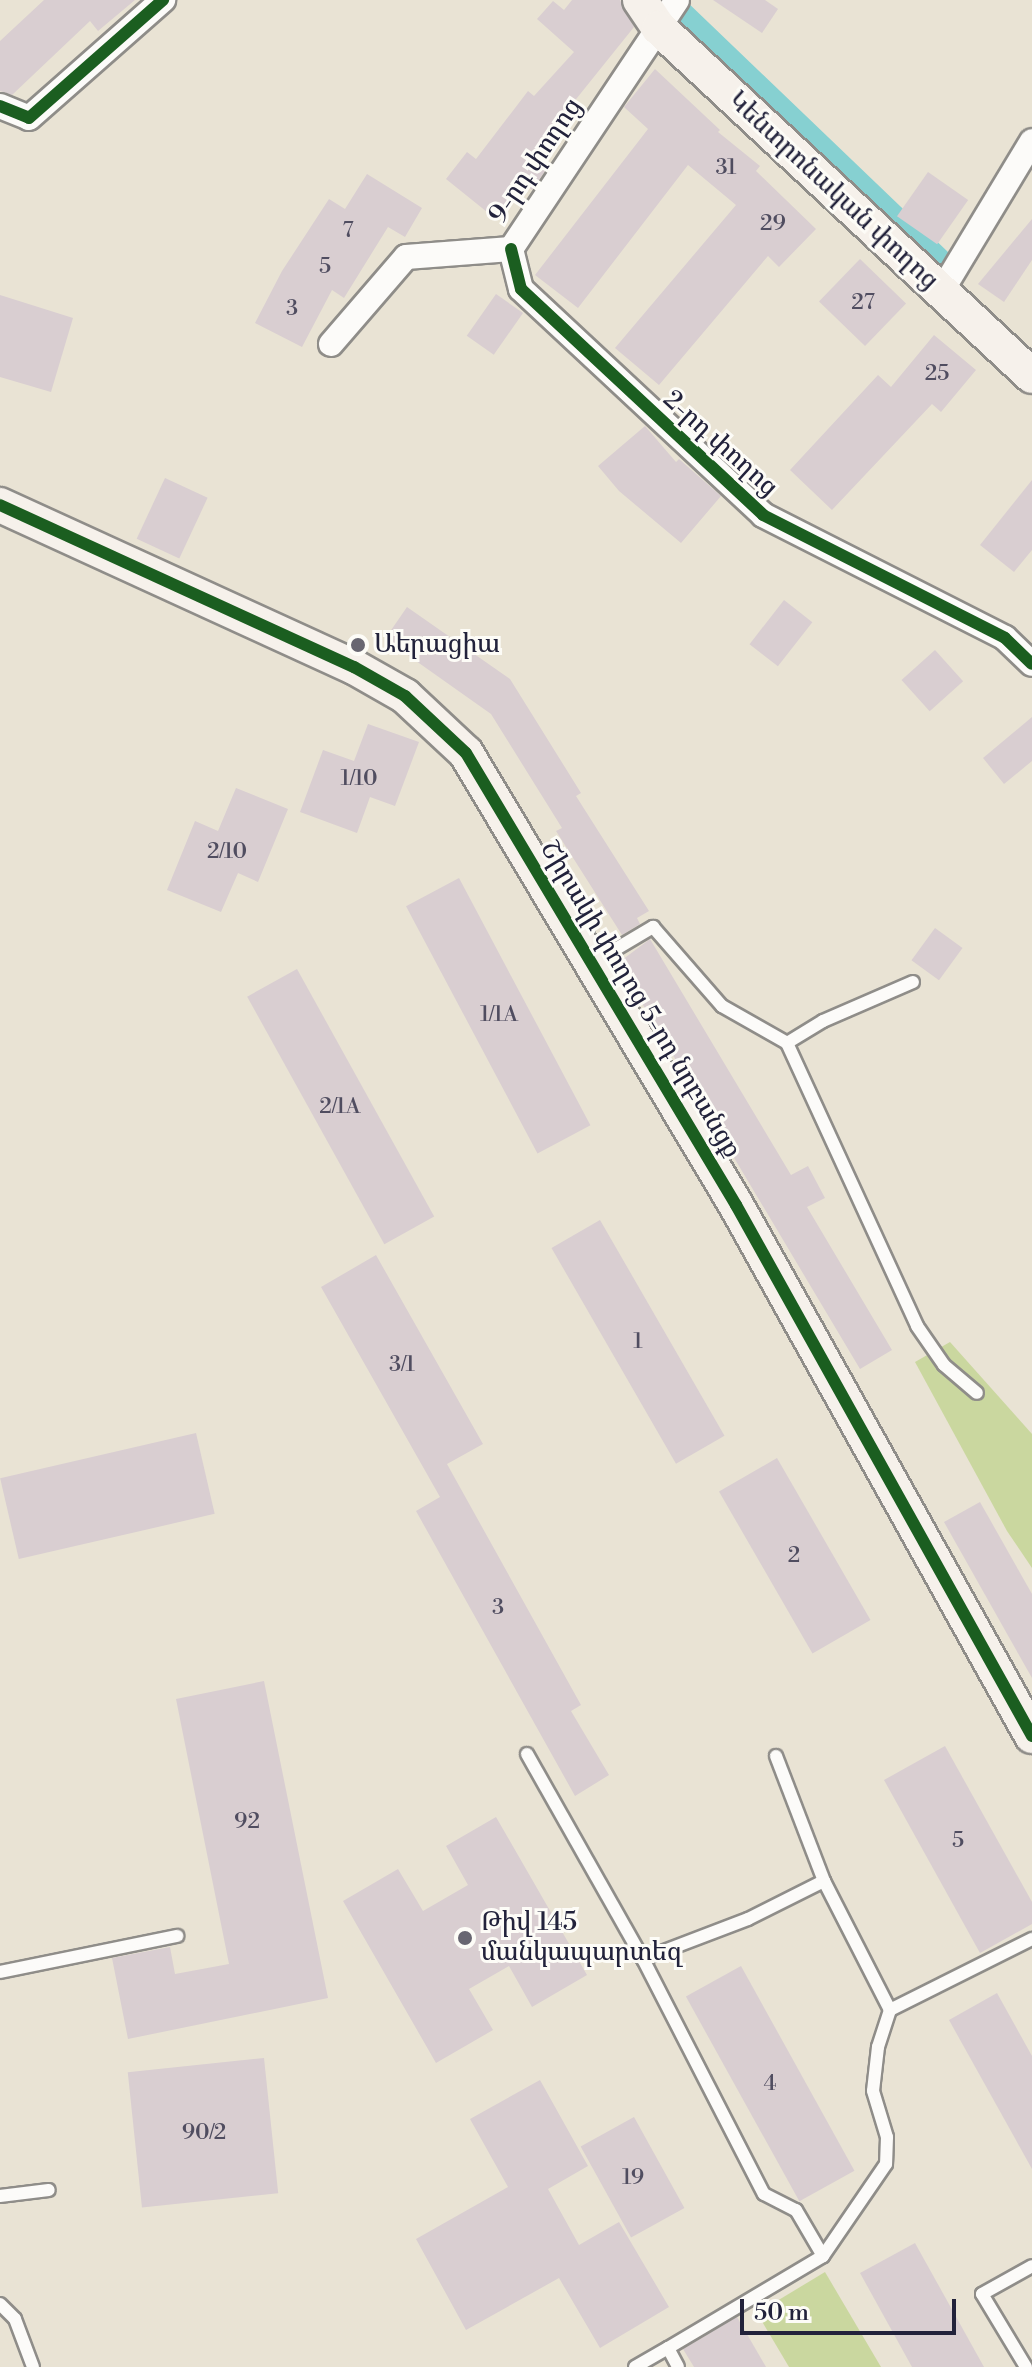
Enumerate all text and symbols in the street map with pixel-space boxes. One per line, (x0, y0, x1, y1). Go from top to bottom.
street label: Կենտրոնական փողոց (721, 85, 945, 297)
street label: 9-րդ փողոց (483, 92, 589, 230)
house number: 31 (715, 155, 737, 181)
house number: 29 (760, 211, 786, 237)
house number: 7 (342, 218, 354, 244)
house number: 5 (319, 254, 331, 280)
house number: 27 (851, 290, 875, 316)
house number: 3 (286, 296, 298, 322)
house number: 25 (925, 361, 949, 387)
street label: 2-րդ փողոց (656, 384, 784, 504)
place label: Աերացիա (374, 629, 500, 661)
marker: Աերացիա (349, 636, 367, 654)
house number: 1/10 (340, 766, 378, 792)
street label: Շիրակի փողոց 5-րդ նրբանցք (533, 836, 747, 1164)
house number: 2/10 (207, 839, 247, 865)
house number: 1/1A (480, 1002, 518, 1028)
house number: 2/1A (319, 1094, 361, 1120)
house number: 1 (633, 1329, 643, 1355)
house number: 3/1 (389, 1352, 415, 1378)
house number: 2 (788, 1543, 800, 1569)
house number: 3 (492, 1595, 504, 1621)
house number: 92 (234, 1809, 260, 1835)
house number: 5 (952, 1828, 964, 1854)
place label: Թիվ 145 մանկապարտեզ (481, 1907, 682, 1968)
marker: Թիվ 145 մանկապարտեզ (456, 1929, 474, 1947)
house number: 4 (763, 2071, 777, 2097)
house number: 90/2 (182, 2120, 226, 2146)
house number: 19 (622, 2165, 644, 2191)
scale bar (744, 2283, 960, 2333)
text: 50 m (754, 2298, 809, 2328)

